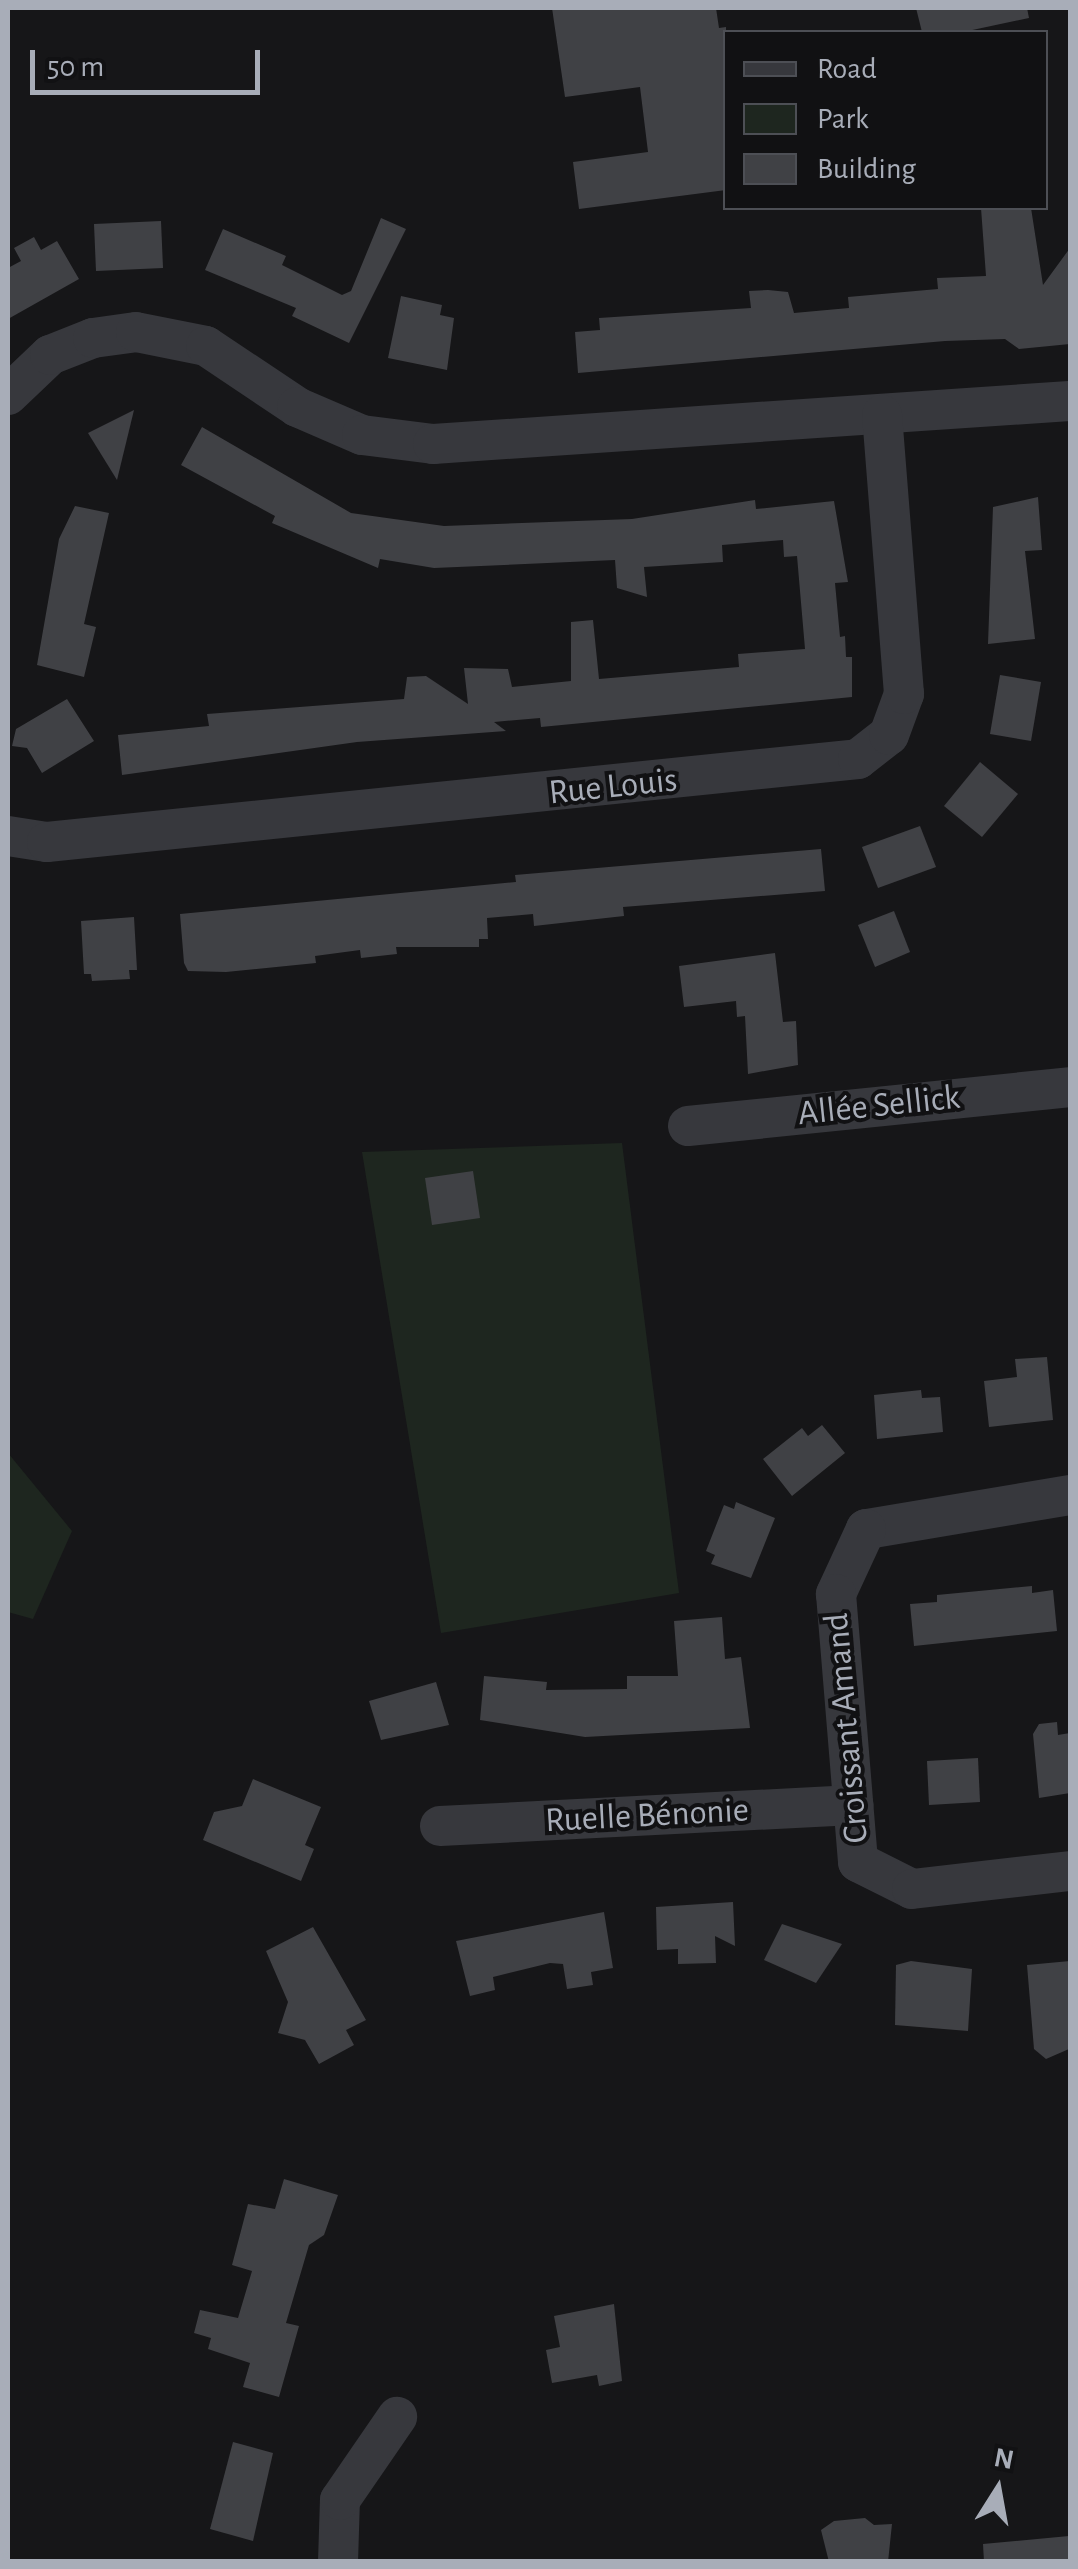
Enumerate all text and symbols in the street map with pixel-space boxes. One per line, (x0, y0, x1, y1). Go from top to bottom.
scale bar (35, 30, 265, 92)
legend (723, 30, 1048, 210)
text: 50 m (47, 52, 104, 82)
text: Road (817, 54, 877, 84)
text: Park (817, 104, 869, 134)
text: Building (817, 154, 916, 184)
street label: Rue Louis (547, 759, 679, 815)
street label: Allée Sellick (796, 1077, 962, 1135)
street label: Croissant Amand (816, 1611, 878, 1845)
street label: Ruelle Bénonie (544, 1790, 750, 1842)
north arrow (948, 2439, 1048, 2539)
text: N (991, 2444, 1016, 2475)

